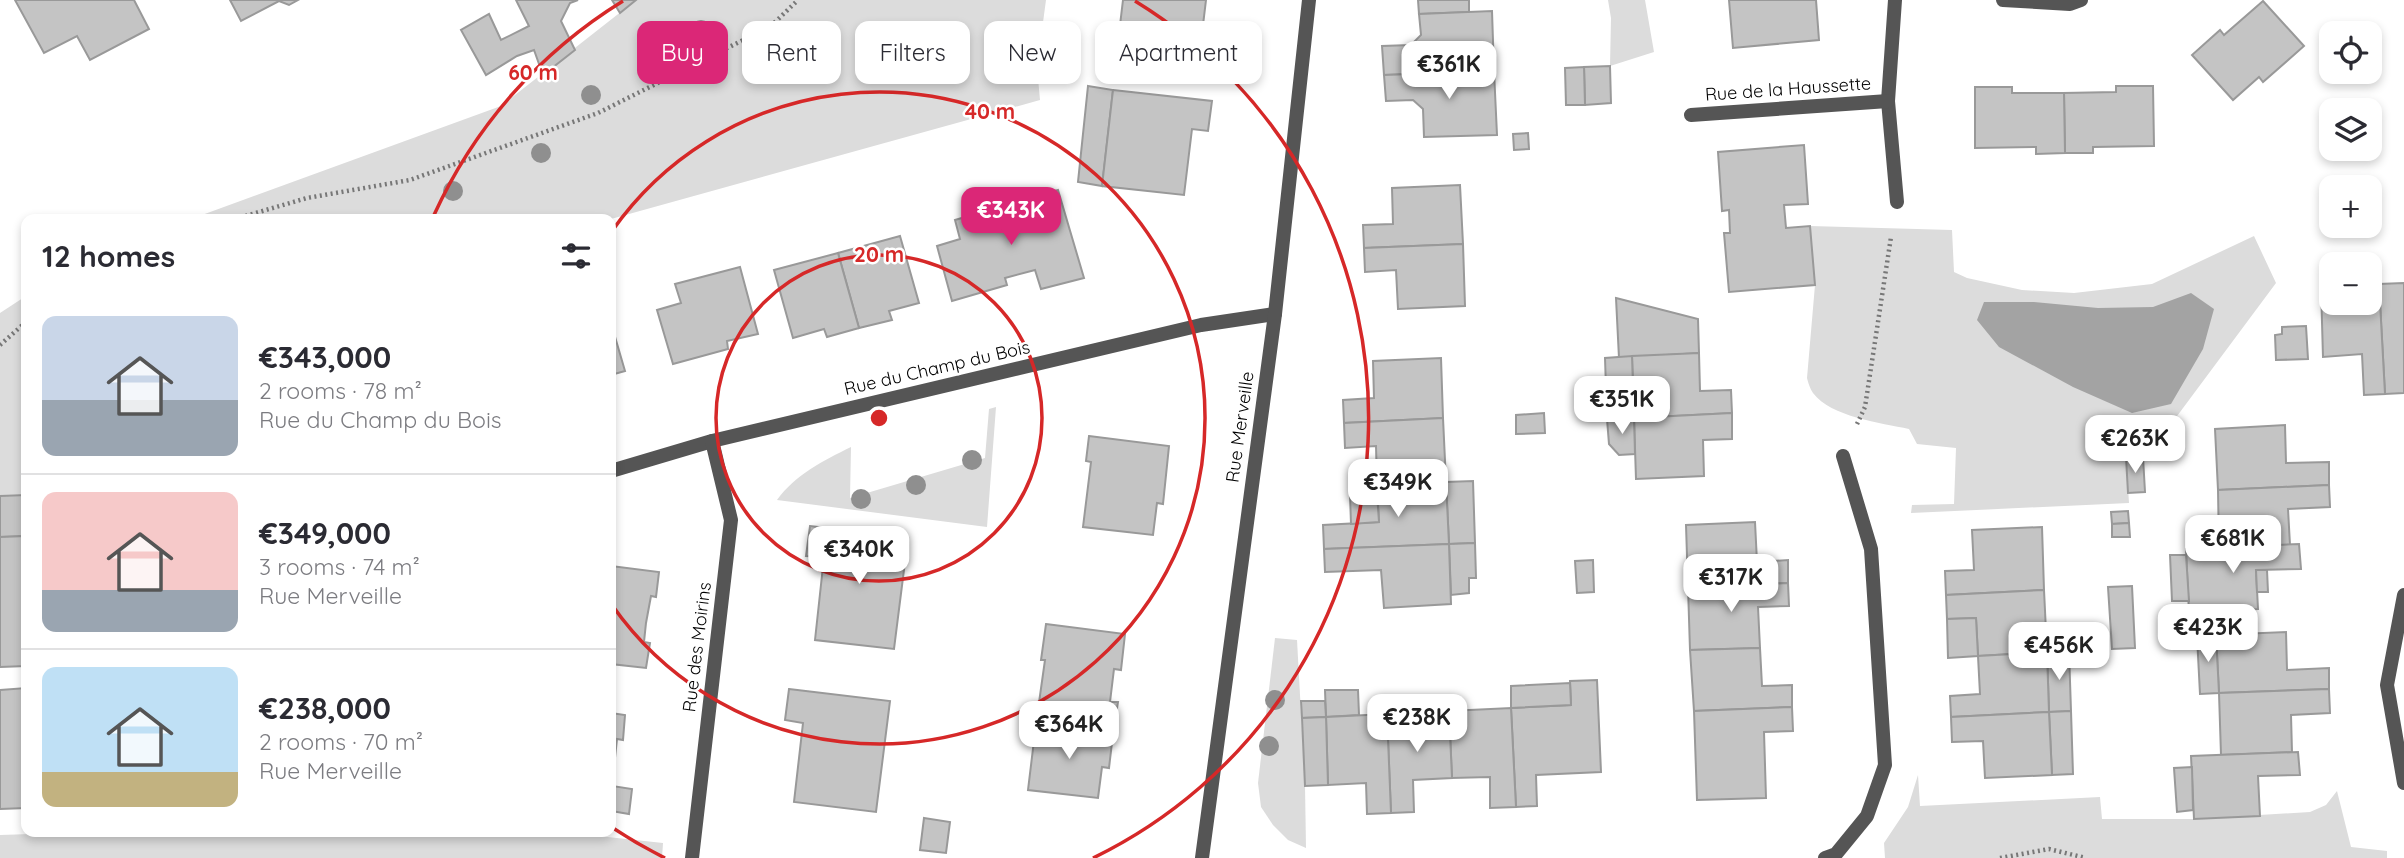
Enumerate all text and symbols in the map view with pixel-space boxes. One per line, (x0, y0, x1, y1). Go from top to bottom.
chip: Buy (637, 21, 728, 84)
chip: Rent (742, 21, 841, 84)
chip: Filters (855, 21, 970, 84)
chip: New (984, 21, 1081, 84)
chip: Apartment (1095, 21, 1262, 84)
map controls (2319, 21, 2382, 315)
button: locate (2319, 21, 2382, 84)
pin: €361K (1400, 42, 1498, 101)
text: €361K (1417, 49, 1481, 78)
text: 60 m (508, 59, 558, 85)
street label: Rue de la Haussette (1704, 71, 1872, 106)
text: 40 m (965, 98, 1015, 124)
button: layers (2319, 98, 2382, 161)
button: + (2319, 175, 2382, 238)
pin: €343K (962, 188, 1060, 247)
text: €343K (977, 195, 1045, 224)
text: 12 homes (42, 237, 175, 275)
icon: filters (557, 237, 595, 275)
text: 20 m (854, 241, 904, 267)
button: − (2319, 252, 2382, 315)
street label: Rue du Champ du Bois (842, 335, 1032, 400)
text: €343,000 (259, 338, 391, 376)
icon: home (98, 344, 182, 428)
street label: Rue Merveille (1220, 370, 1259, 484)
text: 2 rooms · 78 m² (259, 376, 422, 405)
pin: €351K (1573, 376, 1671, 436)
text: €351K (1590, 384, 1654, 413)
text: Rue du Champ du Bois (259, 405, 502, 434)
centre of rings (867, 406, 891, 430)
pin: €263K (2086, 416, 2184, 475)
text: €263K (2101, 423, 2169, 452)
pin: €349K (1349, 460, 1447, 519)
text: €349K (1364, 467, 1432, 496)
text: €349,000 (259, 514, 391, 552)
pin: €681K (2184, 516, 2282, 575)
icon: home (98, 520, 182, 604)
text: €681K (2201, 523, 2265, 552)
pin: €340K (810, 526, 908, 586)
text: €340K (824, 534, 894, 563)
text: 3 rooms · 74 m² (259, 552, 420, 581)
pin: €317K (1682, 554, 1780, 614)
text: €317K (1699, 562, 1763, 591)
text: Rue Merveille (259, 581, 402, 610)
street label: Rue des Moirins (677, 581, 716, 713)
pin: €423K (2159, 604, 2257, 664)
text: €423K (2174, 612, 2242, 641)
pin: €456K (2010, 622, 2108, 682)
text: €456K (2025, 630, 2093, 659)
text: €238,000 (259, 689, 391, 727)
pin: €238K (1368, 694, 1466, 754)
icon: home (98, 695, 182, 779)
pin: €364K (1020, 702, 1118, 761)
text: €238K (1383, 702, 1451, 731)
text: €364K (1035, 709, 1103, 738)
text: 2 rooms · 70 m² (259, 727, 423, 756)
text: Rue Merveille (259, 756, 402, 785)

